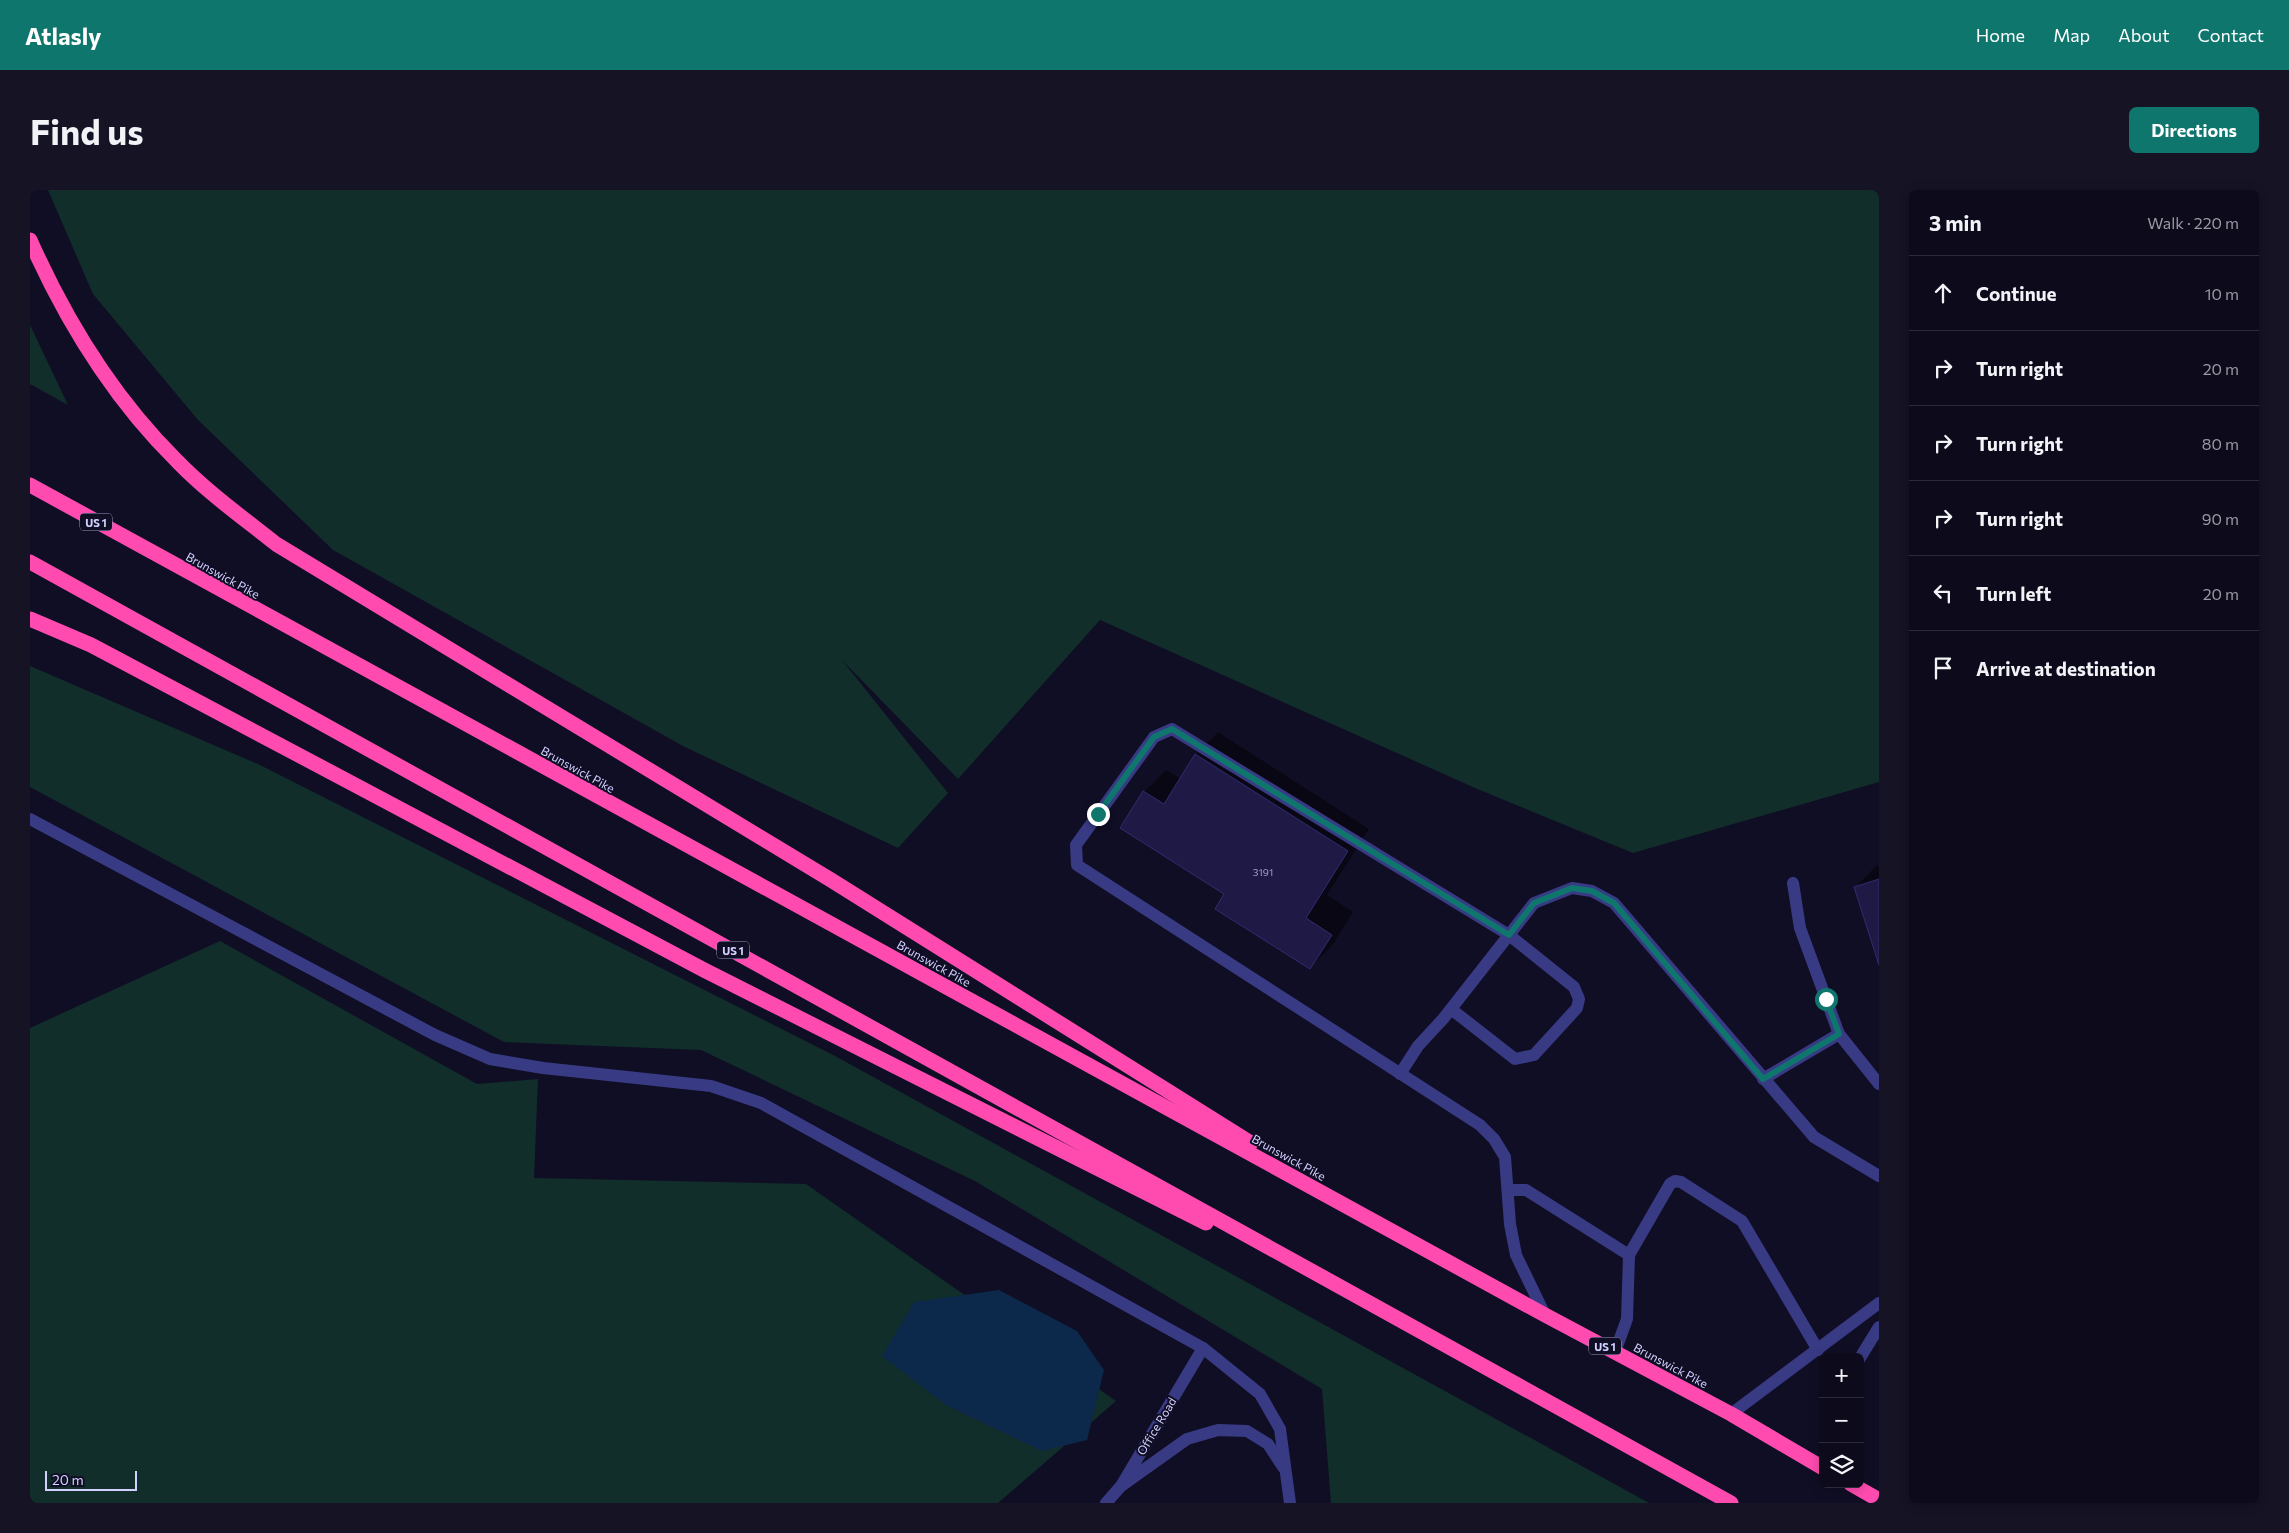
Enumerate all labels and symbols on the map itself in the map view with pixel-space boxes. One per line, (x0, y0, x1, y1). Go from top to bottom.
road number: US 1 (80, 514, 112, 531)
street label: Brunswick Pike (184, 549, 262, 601)
street label: Brunswick Pike (539, 743, 617, 795)
route end (1087, 803, 1110, 826)
house number: 3191 (1253, 866, 1273, 878)
street label: Brunswick Pike (895, 937, 973, 989)
road number: US 1 (717, 942, 749, 958)
route start (1815, 988, 1838, 1011)
street label: Brunswick Pike (1250, 1131, 1328, 1183)
road number: US 1 (1589, 1338, 1621, 1354)
street label: Brunswick Pike (1631, 1340, 1711, 1390)
street label: Office Road (1133, 1395, 1179, 1457)
scale bar (45, 1468, 138, 1491)

